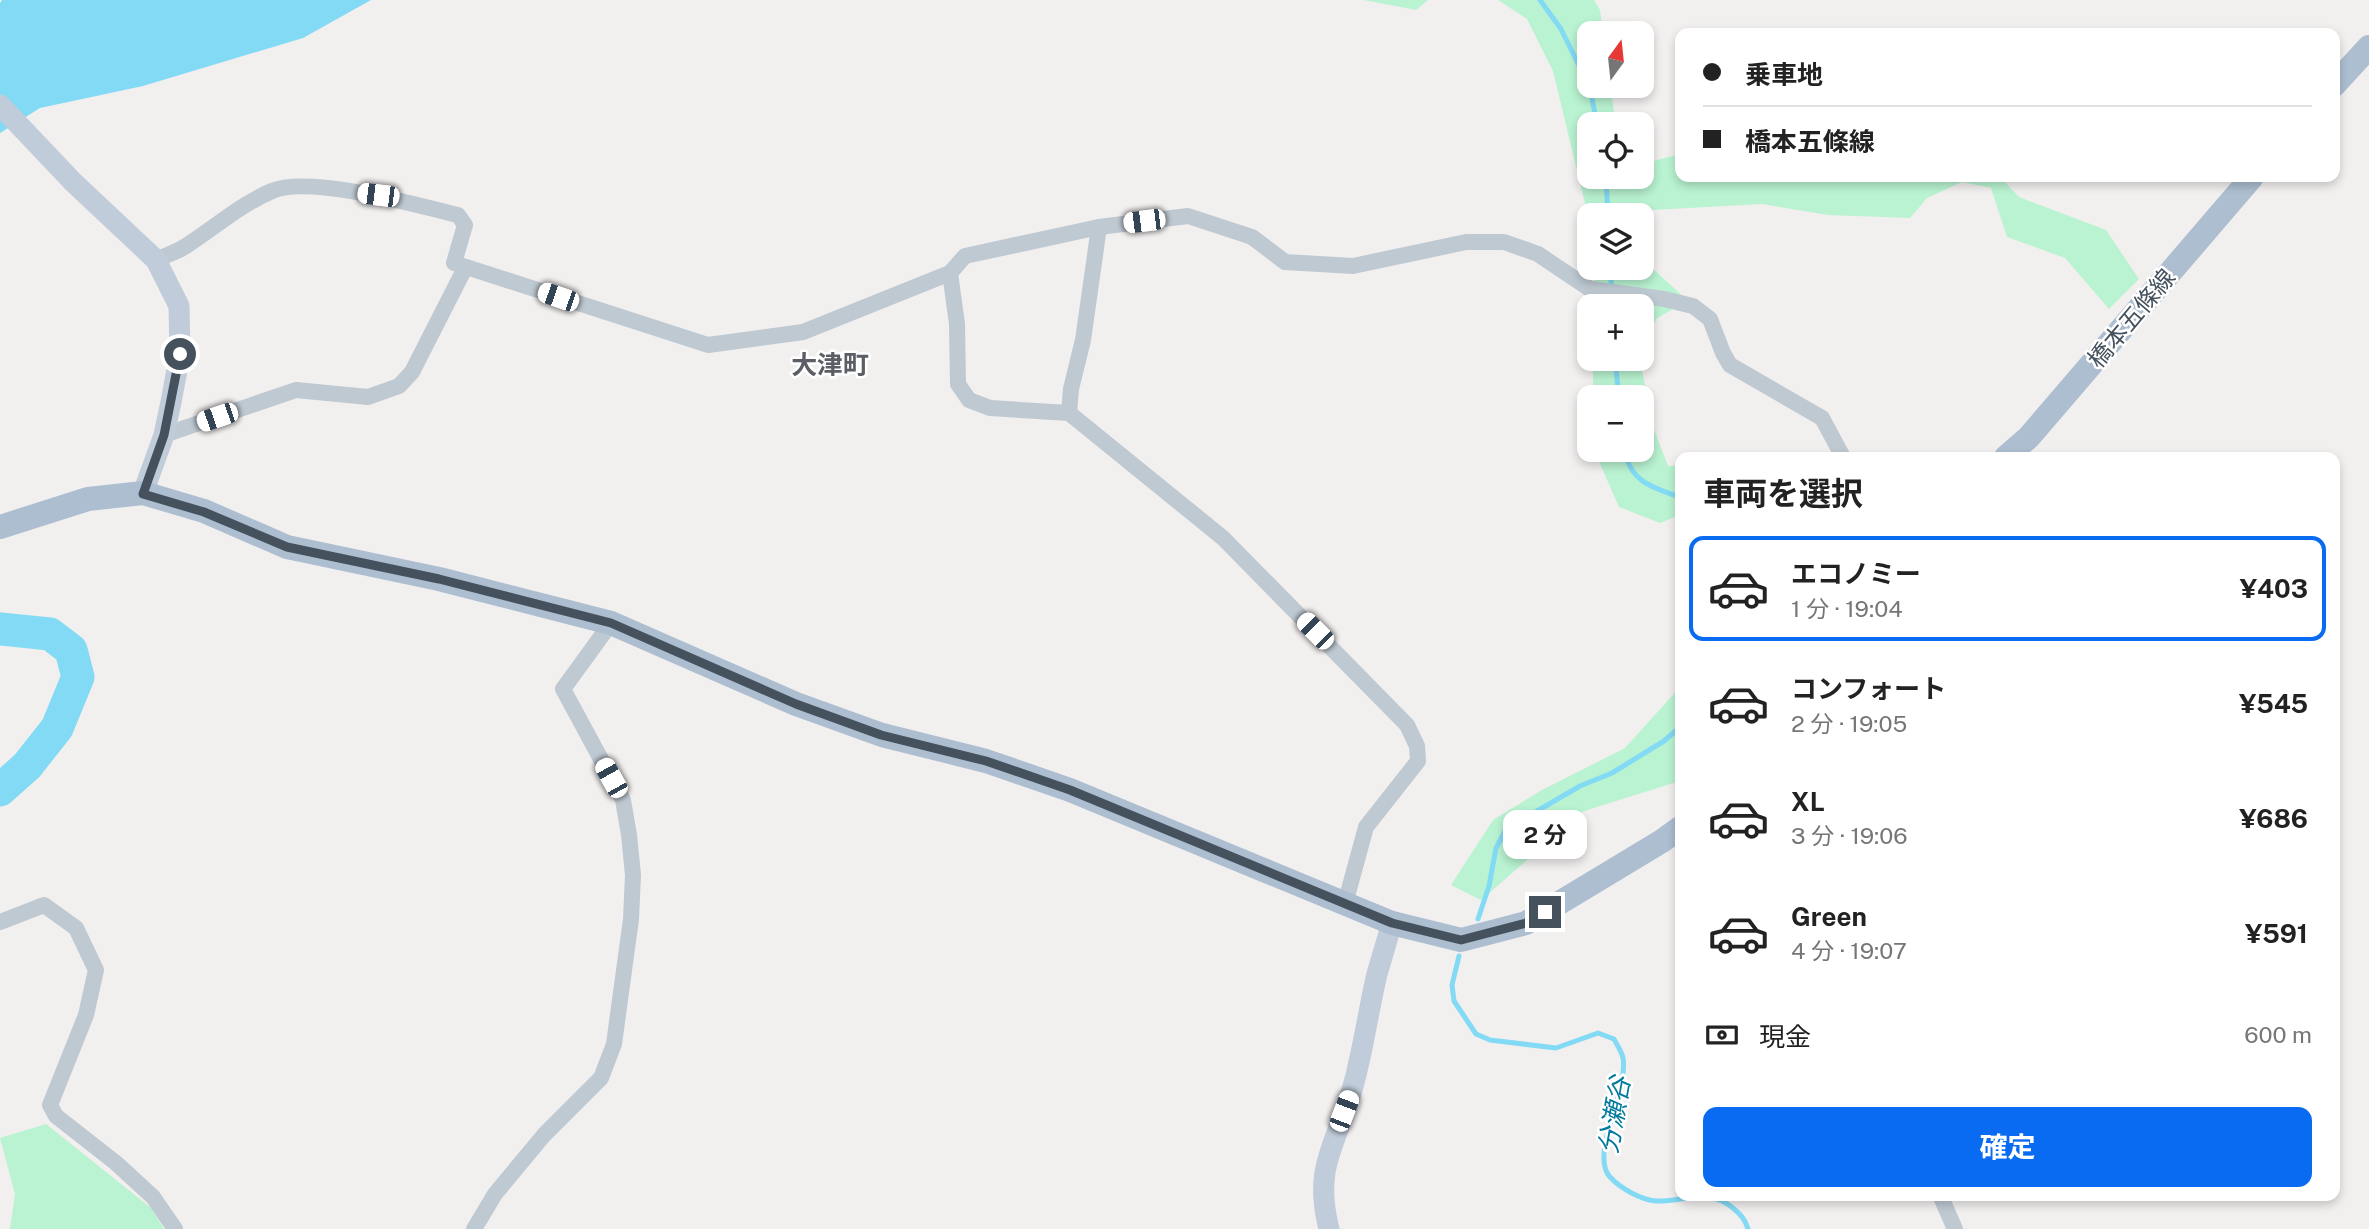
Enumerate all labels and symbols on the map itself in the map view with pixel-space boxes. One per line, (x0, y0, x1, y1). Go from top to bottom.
north arrow (1577, 21, 1654, 98)
car (356, 182, 401, 208)
car (1122, 208, 1167, 234)
street label: 橋本五條線 (2082, 263, 2180, 373)
car (535, 280, 582, 314)
route start (164, 338, 196, 370)
district label: 大津町 (791, 349, 869, 380)
car (194, 400, 241, 434)
car (1293, 609, 1338, 653)
car (592, 755, 631, 801)
callout: 2 分 (1503, 810, 1587, 860)
route end (1529, 896, 1561, 928)
water label: 分瀬谷 (1592, 1072, 1636, 1156)
car (1327, 1088, 1362, 1134)

